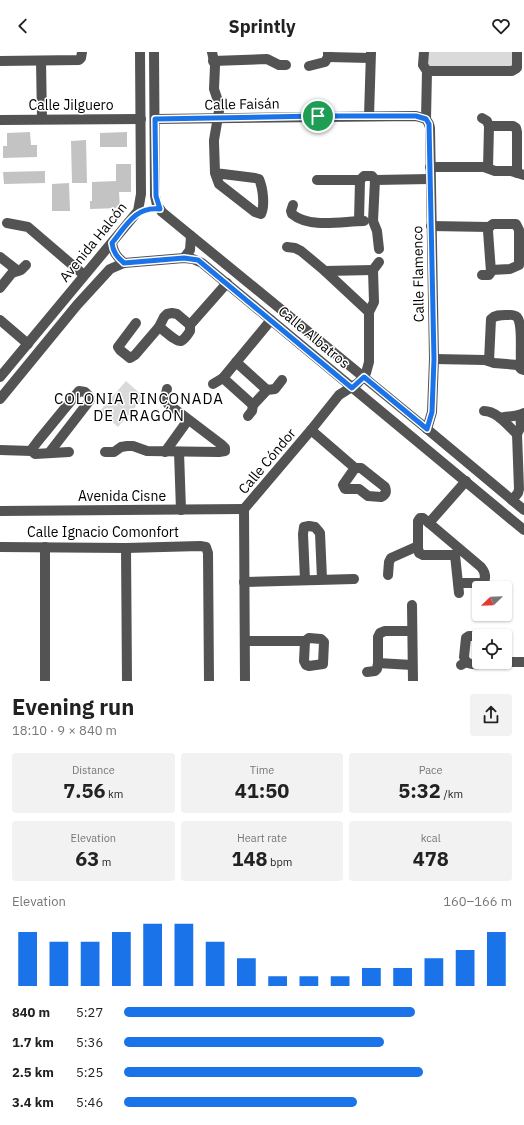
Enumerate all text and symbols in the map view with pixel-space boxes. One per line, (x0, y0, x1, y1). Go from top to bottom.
icon: back (12, 15, 34, 37)
text: Sprintly (228, 15, 296, 38)
icon: heart (490, 15, 512, 37)
street label: Calle Faisán (204, 94, 280, 114)
street label: Calle Jilguero (28, 96, 114, 114)
pin (301, 99, 335, 133)
icon: arrive (307, 105, 329, 127)
street label: Avenida Halcón (55, 198, 131, 286)
street label: Calle Flamenco (408, 225, 428, 322)
street label: Calle Albatros (275, 302, 354, 372)
district label: COLONIA RINCONADA DE ARAGÓN (54, 389, 224, 425)
street label: Calle Cóndor (234, 424, 300, 498)
street label: Avenida Cisne (78, 487, 166, 505)
street label: Calle Ignacio Comonfort (27, 523, 179, 541)
north arrow (472, 581, 512, 621)
map controls (472, 581, 512, 669)
button: locate (472, 629, 512, 669)
text: Evening run (12, 692, 134, 721)
button: share (470, 694, 512, 736)
text: 18:10 · 9 × 840 m (12, 722, 117, 739)
text: Distance (72, 763, 115, 777)
text: Time (250, 763, 274, 777)
text: Pace (419, 763, 443, 777)
text: 7.56 (63, 777, 105, 804)
text: 41:50 (235, 777, 289, 804)
text: 5:32 (398, 777, 441, 804)
text: km (105, 787, 123, 801)
text: /km (441, 787, 463, 801)
text: Elevation (71, 831, 116, 845)
text: Heart rate (237, 831, 287, 845)
text: kcal (421, 831, 441, 845)
text: 63 (75, 845, 99, 872)
text: 148 (232, 845, 268, 872)
text: 478 (413, 845, 449, 872)
text: m (99, 855, 111, 869)
text: bpm (268, 855, 292, 869)
text: Elevation (12, 893, 66, 910)
text: 160–166 m (443, 893, 512, 910)
text: 840 m (12, 1004, 50, 1021)
text: 5:27 (76, 1004, 103, 1021)
text: 1.7 km (12, 1034, 54, 1051)
text: 5:36 (76, 1034, 103, 1051)
text: 2.5 km (12, 1064, 54, 1081)
text: 5:25 (76, 1064, 103, 1081)
text: 3.4 km (12, 1094, 54, 1111)
text: 5:46 (76, 1094, 103, 1111)

